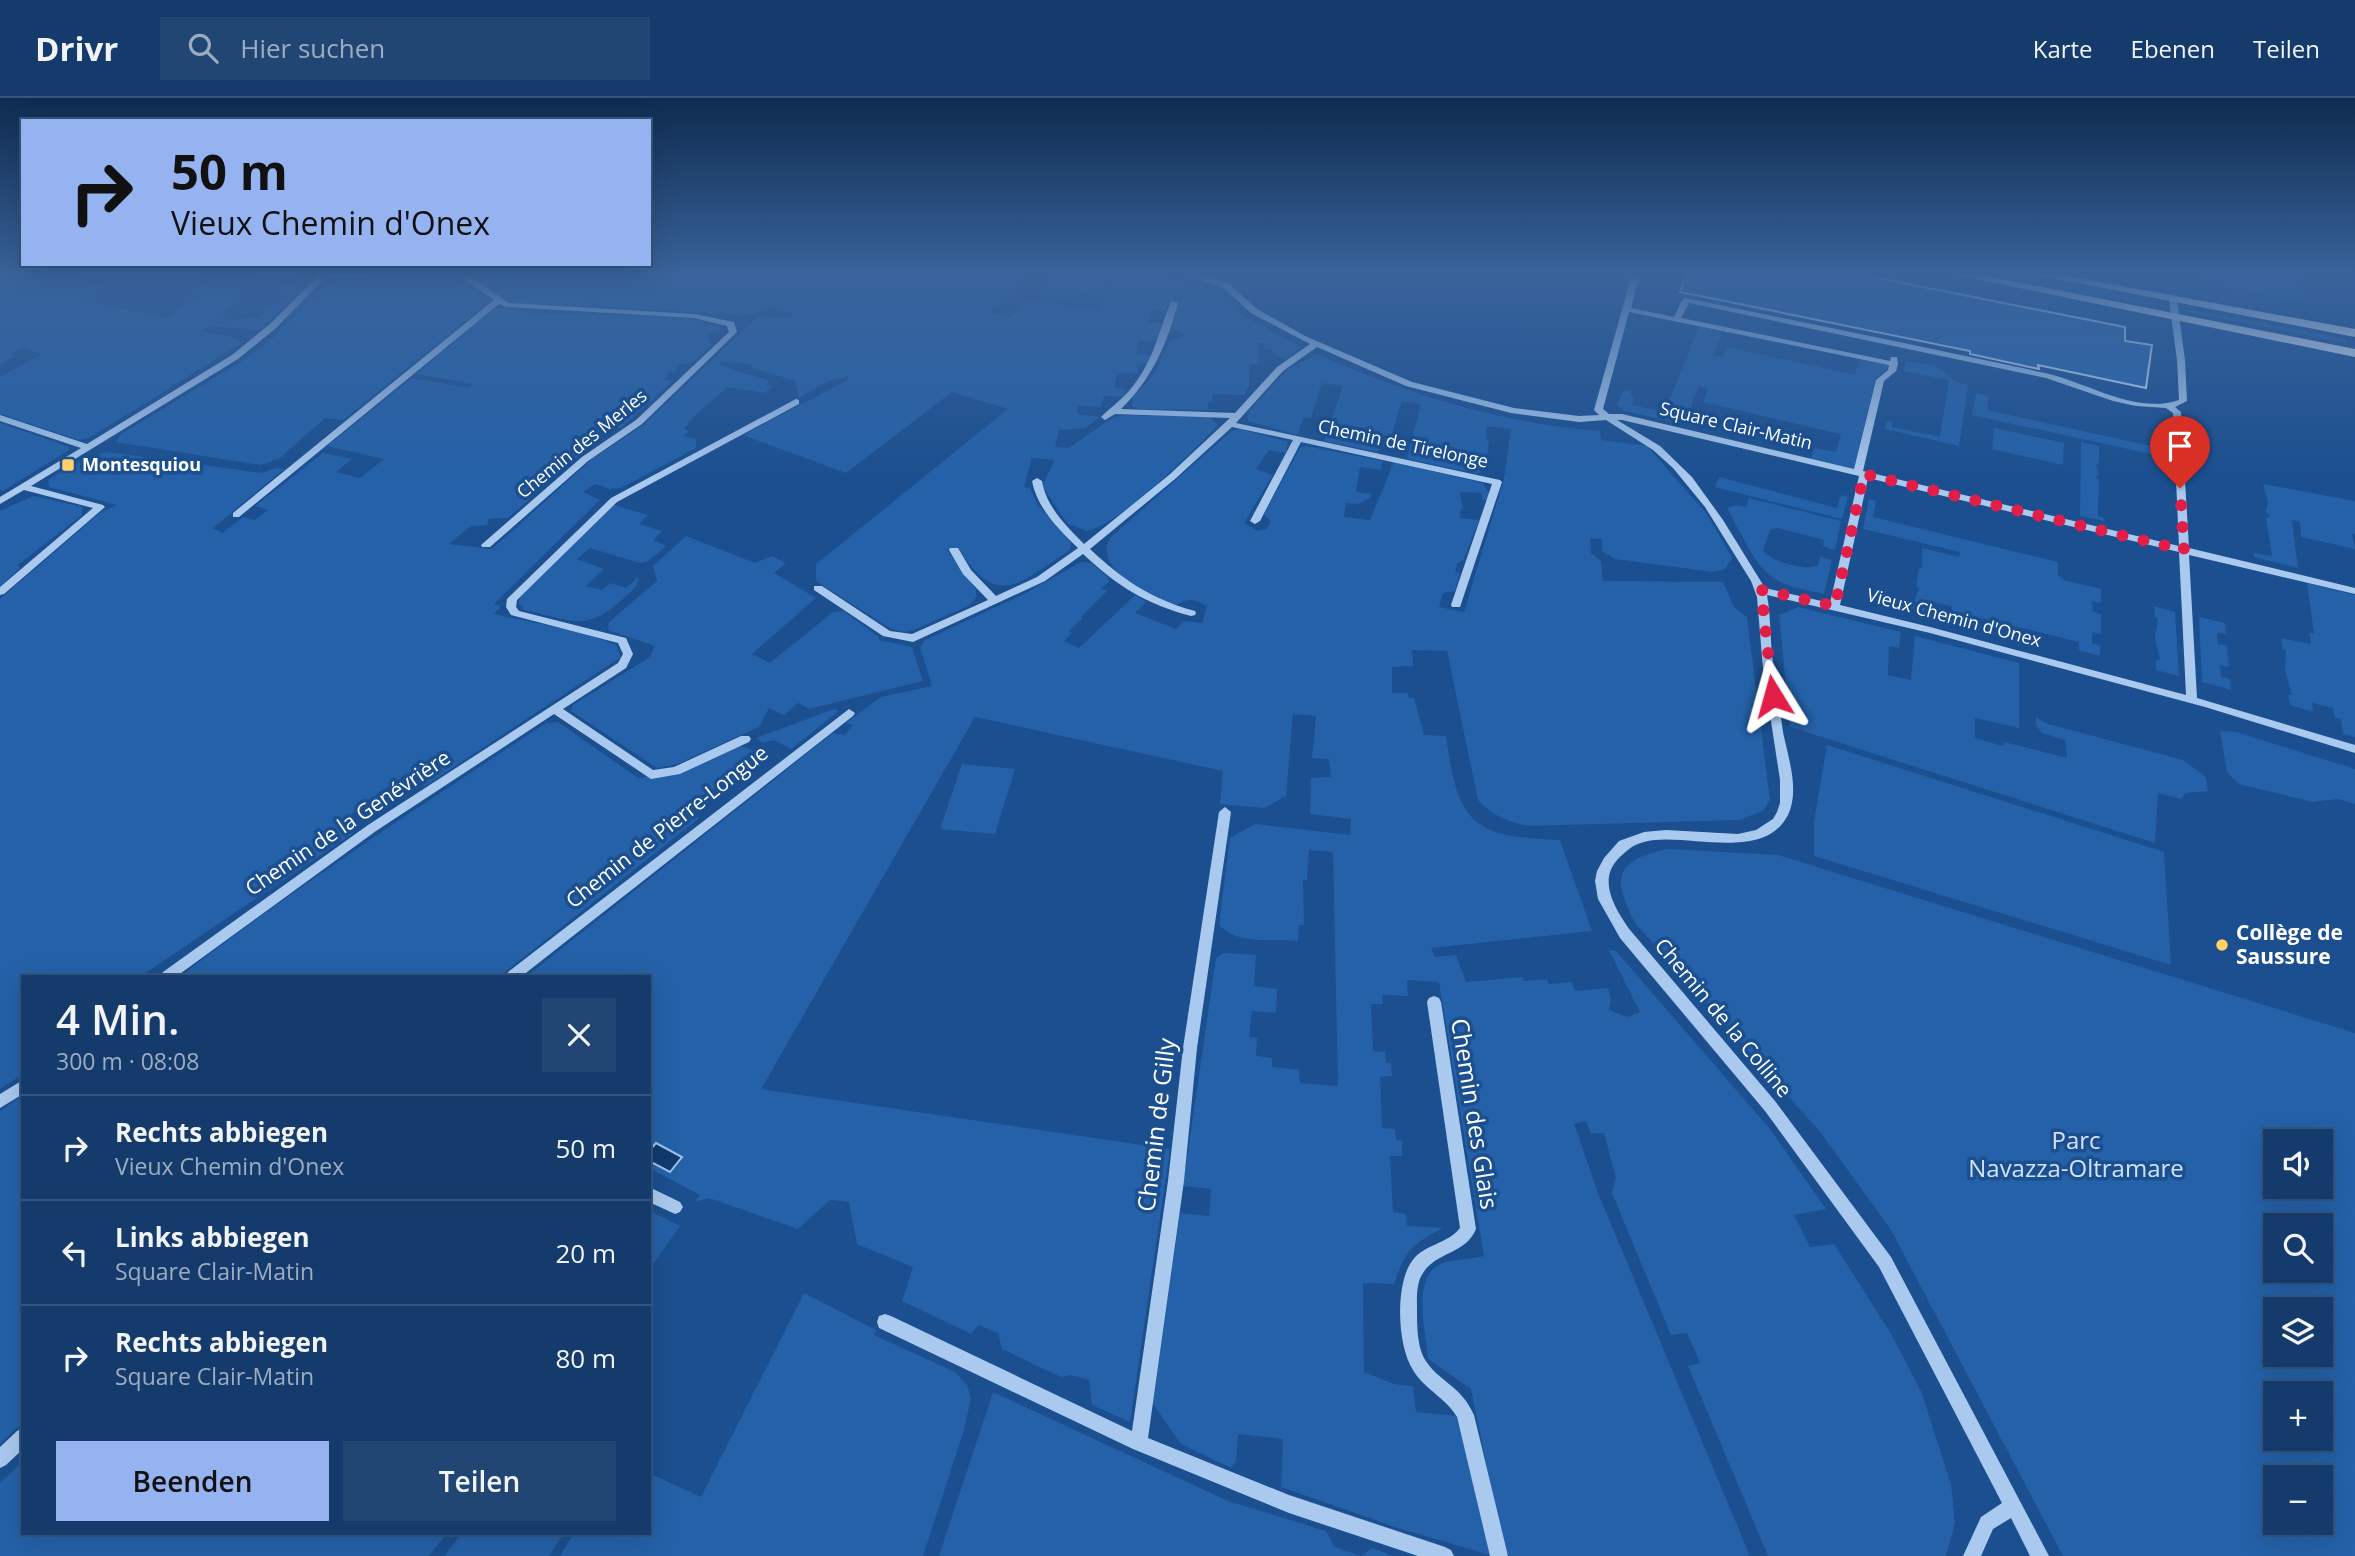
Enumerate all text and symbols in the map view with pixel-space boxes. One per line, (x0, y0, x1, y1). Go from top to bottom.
search box (160, 17, 650, 80)
text: Drivr (35, 26, 118, 71)
icon: search (184, 29, 222, 67)
text: Hier suchen (240, 30, 385, 66)
text: Karte (2033, 32, 2093, 65)
text: Ebenen (2131, 32, 2215, 65)
text: Teilen (2253, 32, 2320, 65)
text: 50 m (171, 138, 288, 204)
icon: right (56, 147, 147, 238)
text: Vieux Chemin d'Onex (171, 201, 490, 244)
street label: Chemin des Merles (511, 383, 651, 503)
street label: Square Clair-Matin (1658, 396, 1815, 454)
street label: Chemin de Tirelonge (1316, 413, 1491, 473)
pin (2150, 416, 2210, 488)
icon: arrive (2161, 427, 2199, 465)
place label: Montesquiou (82, 452, 201, 476)
marker: Montesquiou (60, 457, 76, 473)
street label: Vieux Chemin d'Onex (1864, 582, 2045, 652)
position arrow (1736, 659, 1810, 733)
street label: Chemin de Pierre-Longue (560, 739, 773, 914)
street label: Chemin de la Genévrière (239, 743, 455, 901)
place label: Collège de Saussure (2236, 918, 2343, 970)
street label: Chemin de la Colline (1649, 932, 1799, 1103)
marker: Collège de Saussure (2214, 937, 2230, 953)
text: 4 Min. (56, 990, 180, 1047)
button: close (542, 998, 616, 1072)
street label: Chemin des Glais (1444, 1016, 1507, 1212)
street label: Chemin de Gilly (1128, 1035, 1183, 1213)
text: 300 m · 08:08 (56, 1045, 199, 1077)
text: Rechts abbiegen (115, 1114, 328, 1150)
park label: Parc Navazza-Oltramare (1968, 1123, 2184, 1184)
icon: right (56, 1129, 94, 1167)
map controls (2263, 1129, 2333, 1535)
button: sound (2263, 1129, 2333, 1199)
text: 50 m (555, 1130, 616, 1166)
text: Vieux Chemin d'Onex (115, 1150, 344, 1182)
button: search (2263, 1213, 2333, 1283)
text: Links abbiegen (115, 1219, 310, 1255)
icon: left (56, 1234, 94, 1272)
text: 20 m (555, 1235, 616, 1271)
text: Square Clair-Matin (115, 1255, 314, 1287)
button: layers (2263, 1297, 2333, 1367)
text: Rechts abbiegen (115, 1324, 328, 1360)
icon: right (56, 1339, 94, 1377)
text: 80 m (555, 1340, 616, 1376)
text: Square Clair-Matin (115, 1360, 314, 1392)
button: + (2263, 1381, 2333, 1451)
button: Beenden (56, 1441, 329, 1521)
button: Teilen (343, 1441, 616, 1521)
button: − (2263, 1465, 2333, 1535)

